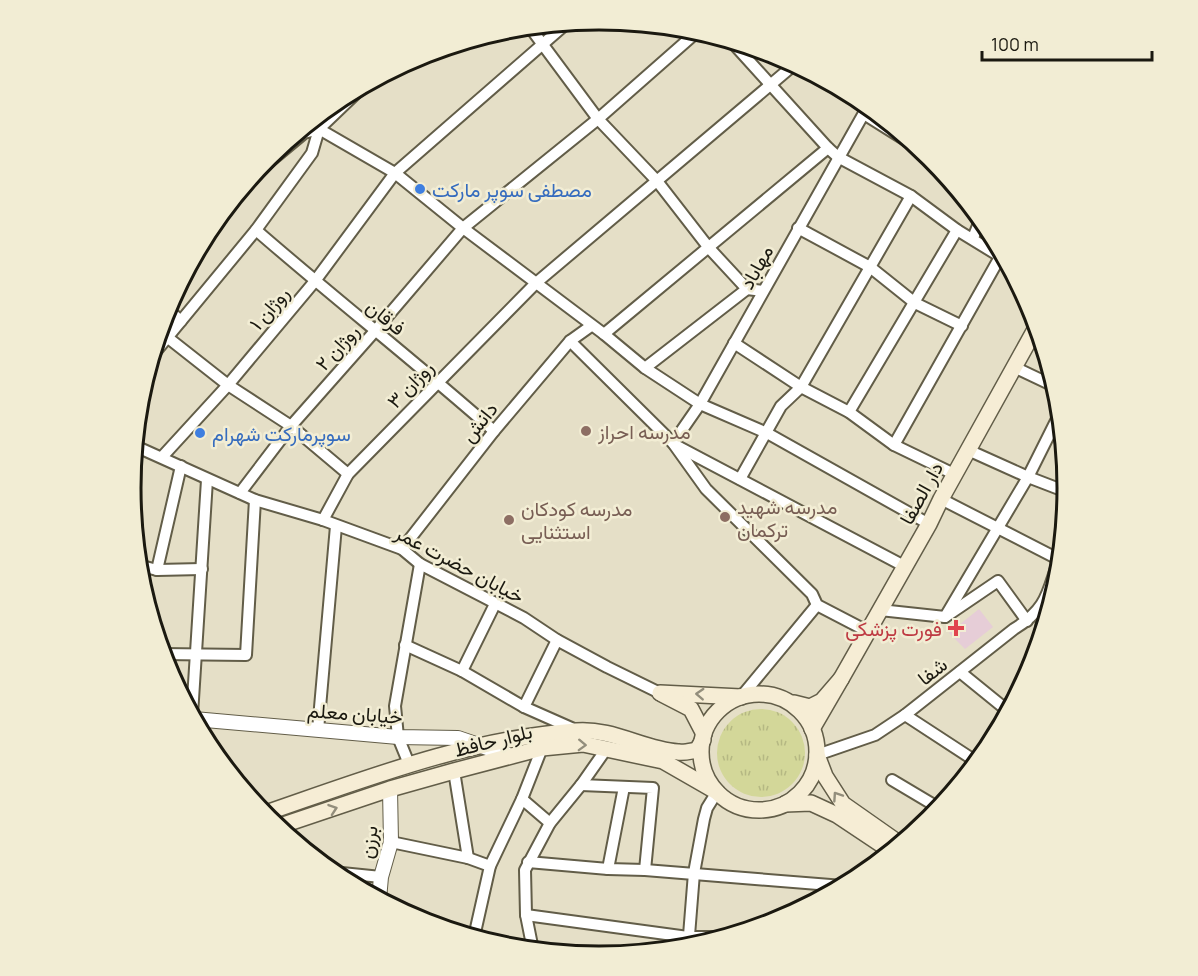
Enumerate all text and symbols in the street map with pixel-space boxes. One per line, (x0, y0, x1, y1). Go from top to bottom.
scale bar (982, 24, 1152, 62)
text: 100 m (991, 32, 1039, 56)
place label: مصطفی سوپر مارکت (432, 176, 592, 204)
marker: مصطفی سوپر مارکت (413, 182, 427, 196)
street label: مهاباد (733, 240, 779, 294)
street label: روژان ۱ (243, 280, 295, 336)
street label: فرقان (361, 293, 411, 341)
street label: روژان ۲ (309, 318, 365, 376)
street label: روژان ۳ (381, 354, 439, 414)
street label: دانش (454, 396, 504, 448)
place label: مدرسه احراز (597, 418, 691, 445)
place label: سوپرمارکت شهرام (212, 420, 351, 448)
marker: مدرسه احراز (579, 424, 593, 438)
marker: سوپرمارکت شهرام (193, 426, 207, 440)
street label: دار الصفا (893, 457, 949, 529)
place label: مدرسه شهید ترکمان (737, 493, 837, 543)
place label: مدرسه کودکان استثنایی (521, 495, 633, 545)
marker: مدرسه شهید ترکمان (718, 510, 732, 524)
marker: مدرسه کودکان استثنایی (502, 513, 516, 527)
street label: خیابان حضرت عمر (390, 518, 529, 609)
place label: فورت پزشکی (845, 615, 942, 643)
marker: فورت پزشکی (947, 619, 965, 637)
street label: شفا (911, 651, 953, 691)
one-way arrow (696, 688, 705, 701)
street label: خیابان معلم (306, 696, 404, 730)
street label: بلوار حافظ (451, 717, 535, 763)
one-way arrow (578, 739, 587, 752)
one-way arrow (833, 792, 845, 802)
one-way arrow (327, 803, 338, 816)
street label: برزن (352, 824, 384, 860)

